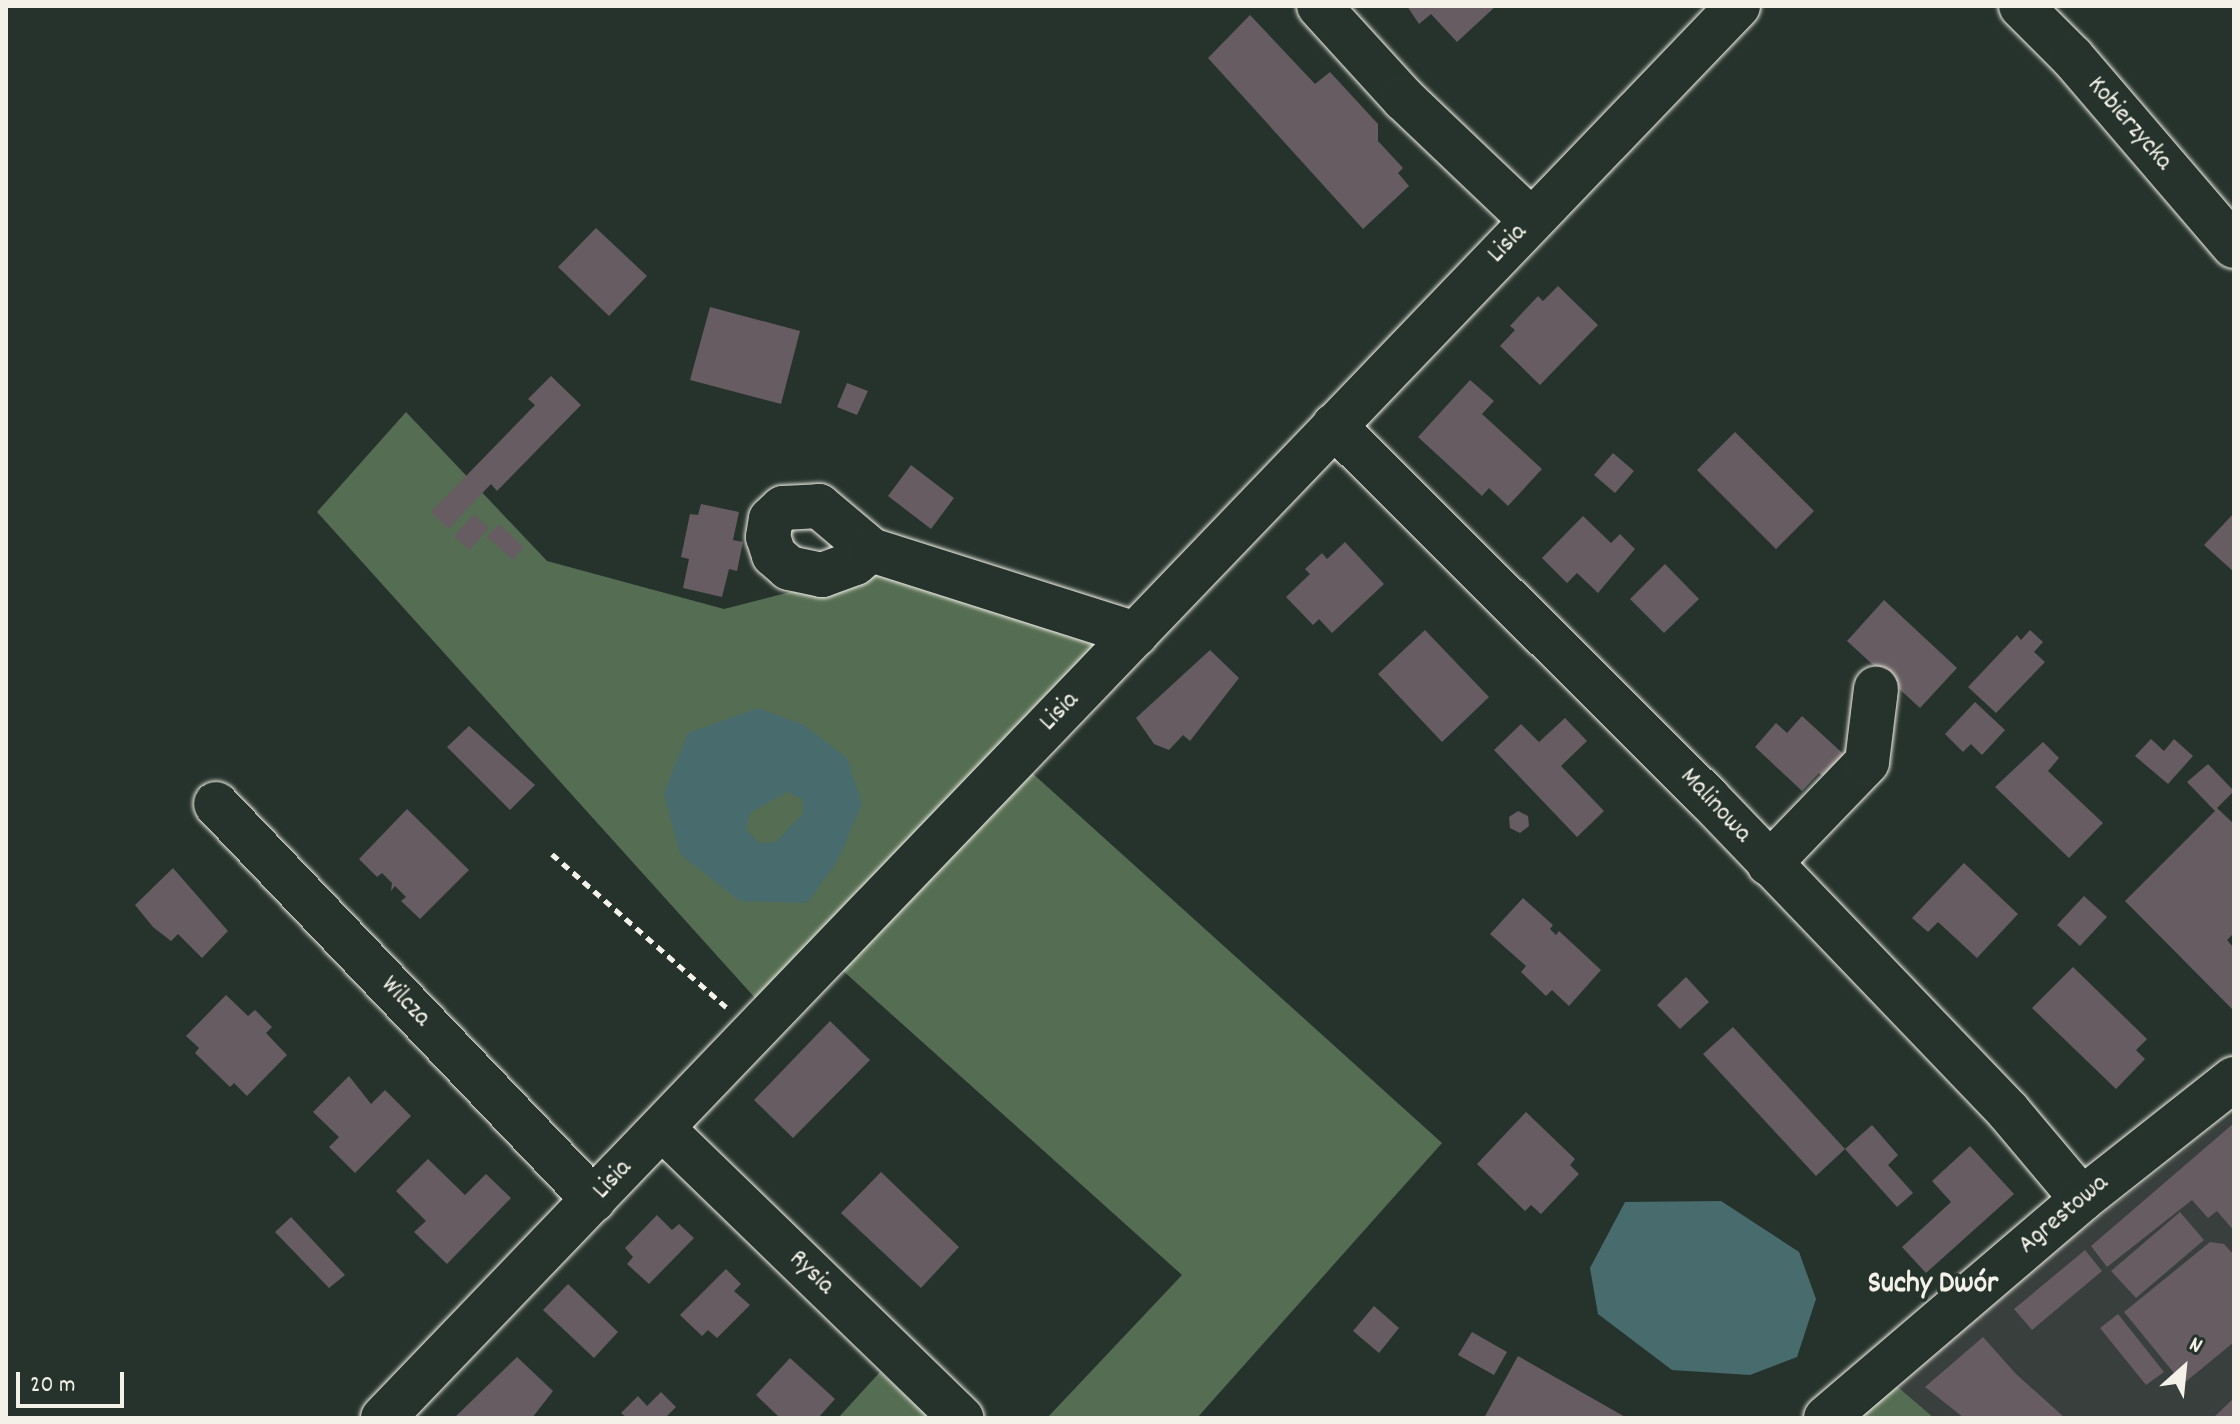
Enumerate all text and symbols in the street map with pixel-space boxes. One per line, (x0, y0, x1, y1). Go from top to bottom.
street label: Kobierzycka (2080, 71, 2178, 177)
street label: Lisia (1482, 218, 1534, 270)
street label: Lisia (1034, 686, 1086, 738)
street label: Malinowa (1673, 762, 1757, 850)
street label: Wilcza (373, 970, 437, 1034)
street label: Lisia (587, 1154, 639, 1206)
street label: Agrestowa (2013, 1168, 2115, 1262)
street label: Rysia (782, 1244, 840, 1302)
district label: Suchy Dwór (1868, 1268, 1998, 1304)
north arrow (2144, 1328, 2224, 1408)
text: N (2183, 1330, 2207, 1362)
scale bar (20, 1356, 128, 1406)
text: 20 m (30, 1369, 76, 1403)

